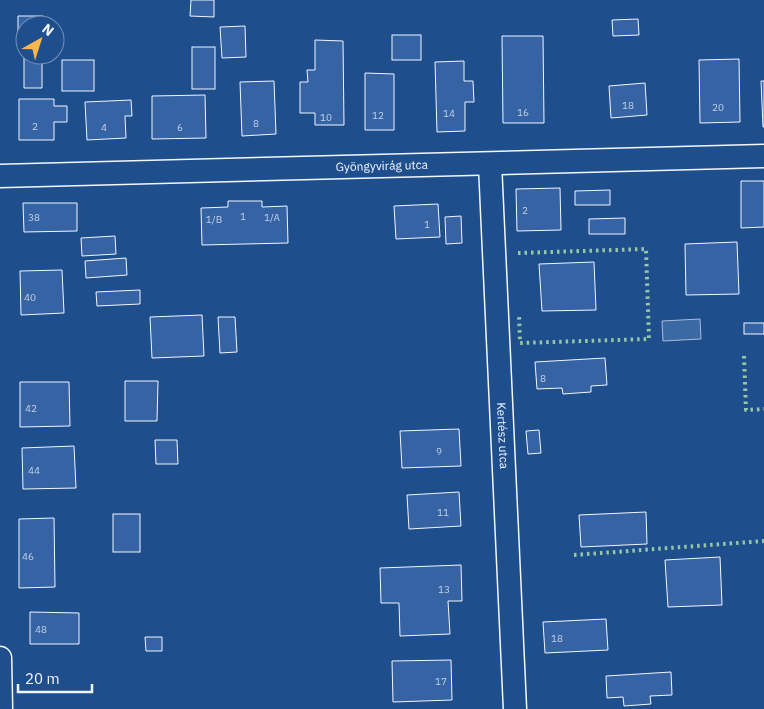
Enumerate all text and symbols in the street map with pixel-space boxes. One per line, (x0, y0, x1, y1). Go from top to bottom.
north arrow (15, 15, 65, 65)
text: N (39, 20, 58, 40)
house number: 18 (622, 99, 634, 112)
house number: 20 (712, 101, 724, 114)
house number: 16 (517, 106, 529, 119)
house number: 14 (443, 107, 455, 120)
house number: 12 (372, 109, 384, 122)
house number: 10 (320, 111, 332, 124)
house number: 8 (253, 117, 259, 130)
house number: 2 (32, 120, 38, 133)
house number: 4 (101, 121, 107, 134)
house number: 6 (177, 121, 183, 134)
street label: Gyöngyvirág utca (335, 157, 429, 174)
house number: 2 (522, 204, 528, 217)
house number: 1 (240, 210, 246, 223)
house number: 38 (28, 211, 40, 224)
house number: 1/A (264, 211, 280, 224)
house number: 1/B (206, 213, 222, 226)
house number: 1 (424, 218, 430, 231)
house number: 40 (24, 291, 36, 304)
house number: 8 (540, 372, 546, 385)
house number: 42 (25, 402, 37, 415)
street label: Kertész utca (494, 402, 512, 470)
house number: 9 (436, 445, 442, 458)
house number: 44 (28, 464, 40, 477)
house number: 11 (437, 506, 449, 519)
house number: 46 (22, 550, 34, 563)
house number: 13 (438, 583, 450, 596)
house number: 48 (35, 623, 47, 636)
house number: 18 (551, 632, 563, 645)
scale bar (18, 662, 91, 694)
text: 20 m (25, 669, 60, 688)
house number: 17 (435, 675, 447, 688)

